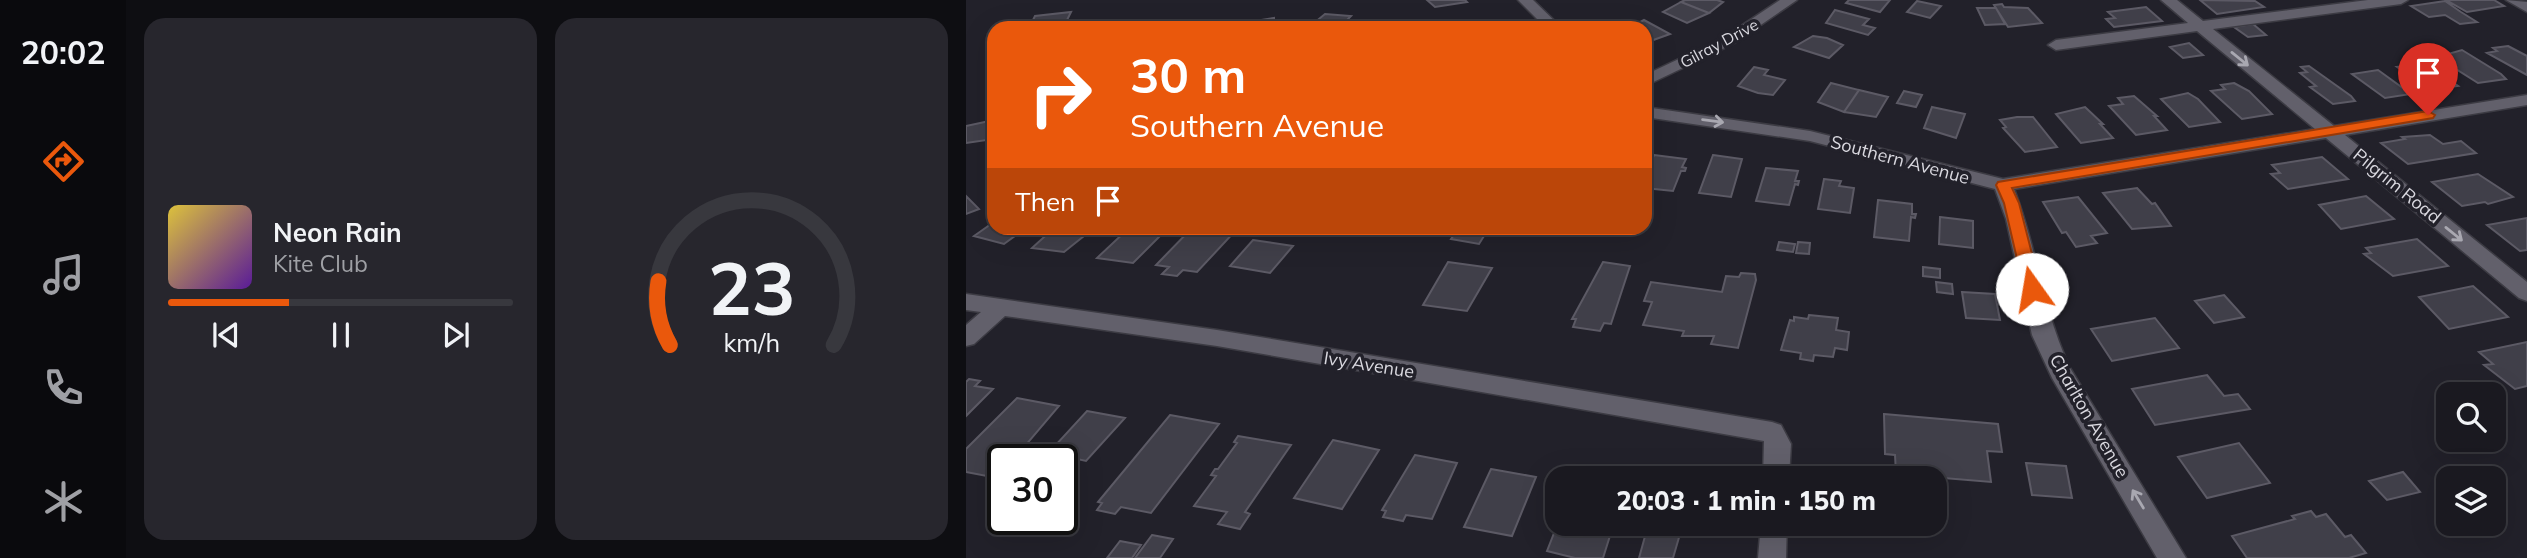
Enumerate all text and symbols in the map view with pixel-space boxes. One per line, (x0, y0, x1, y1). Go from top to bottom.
street label: Gilray Drive (1676, 14, 1762, 72)
text: 20:02 (21, 32, 105, 72)
pin (2398, 43, 2458, 115)
text: 30 m (1130, 44, 1246, 105)
icon: right (1015, 49, 1106, 140)
one-way arrow (2231, 51, 2249, 66)
icon: arrive (2409, 54, 2447, 92)
text: Southern Avenue (1130, 105, 1384, 145)
one-way arrow (1701, 115, 1724, 128)
street label: Southern Avenue (1828, 130, 1972, 189)
icon: directions (39, 137, 88, 186)
street label: Pilgrim Road (2349, 143, 2446, 228)
icon: arrive (1089, 182, 1127, 220)
text: Then (1015, 185, 1075, 218)
text: Neon Rain (273, 216, 402, 249)
one-way arrow (2445, 226, 2463, 241)
text: 23 (708, 242, 795, 333)
text: Kite Club (273, 249, 368, 278)
icon: music (39, 250, 88, 299)
position arrow (1995, 252, 2069, 326)
icon: previous (207, 316, 245, 354)
icon: pause (322, 316, 360, 354)
icon: next (437, 316, 475, 354)
text: km/h (723, 327, 780, 358)
street label: Ivy Avenue (1322, 346, 1416, 383)
street label: Charlton Avenue (2045, 350, 2134, 482)
icon: phone (39, 363, 88, 412)
map controls (2436, 382, 2506, 536)
button: search (2436, 382, 2506, 452)
speed limit sign: 30 (987, 444, 1078, 535)
button: layers (2436, 466, 2506, 536)
icon: climate (39, 477, 88, 526)
text: 20:03 · 1 min · 150 m (1616, 484, 1876, 517)
one-way arrow (2130, 490, 2144, 510)

